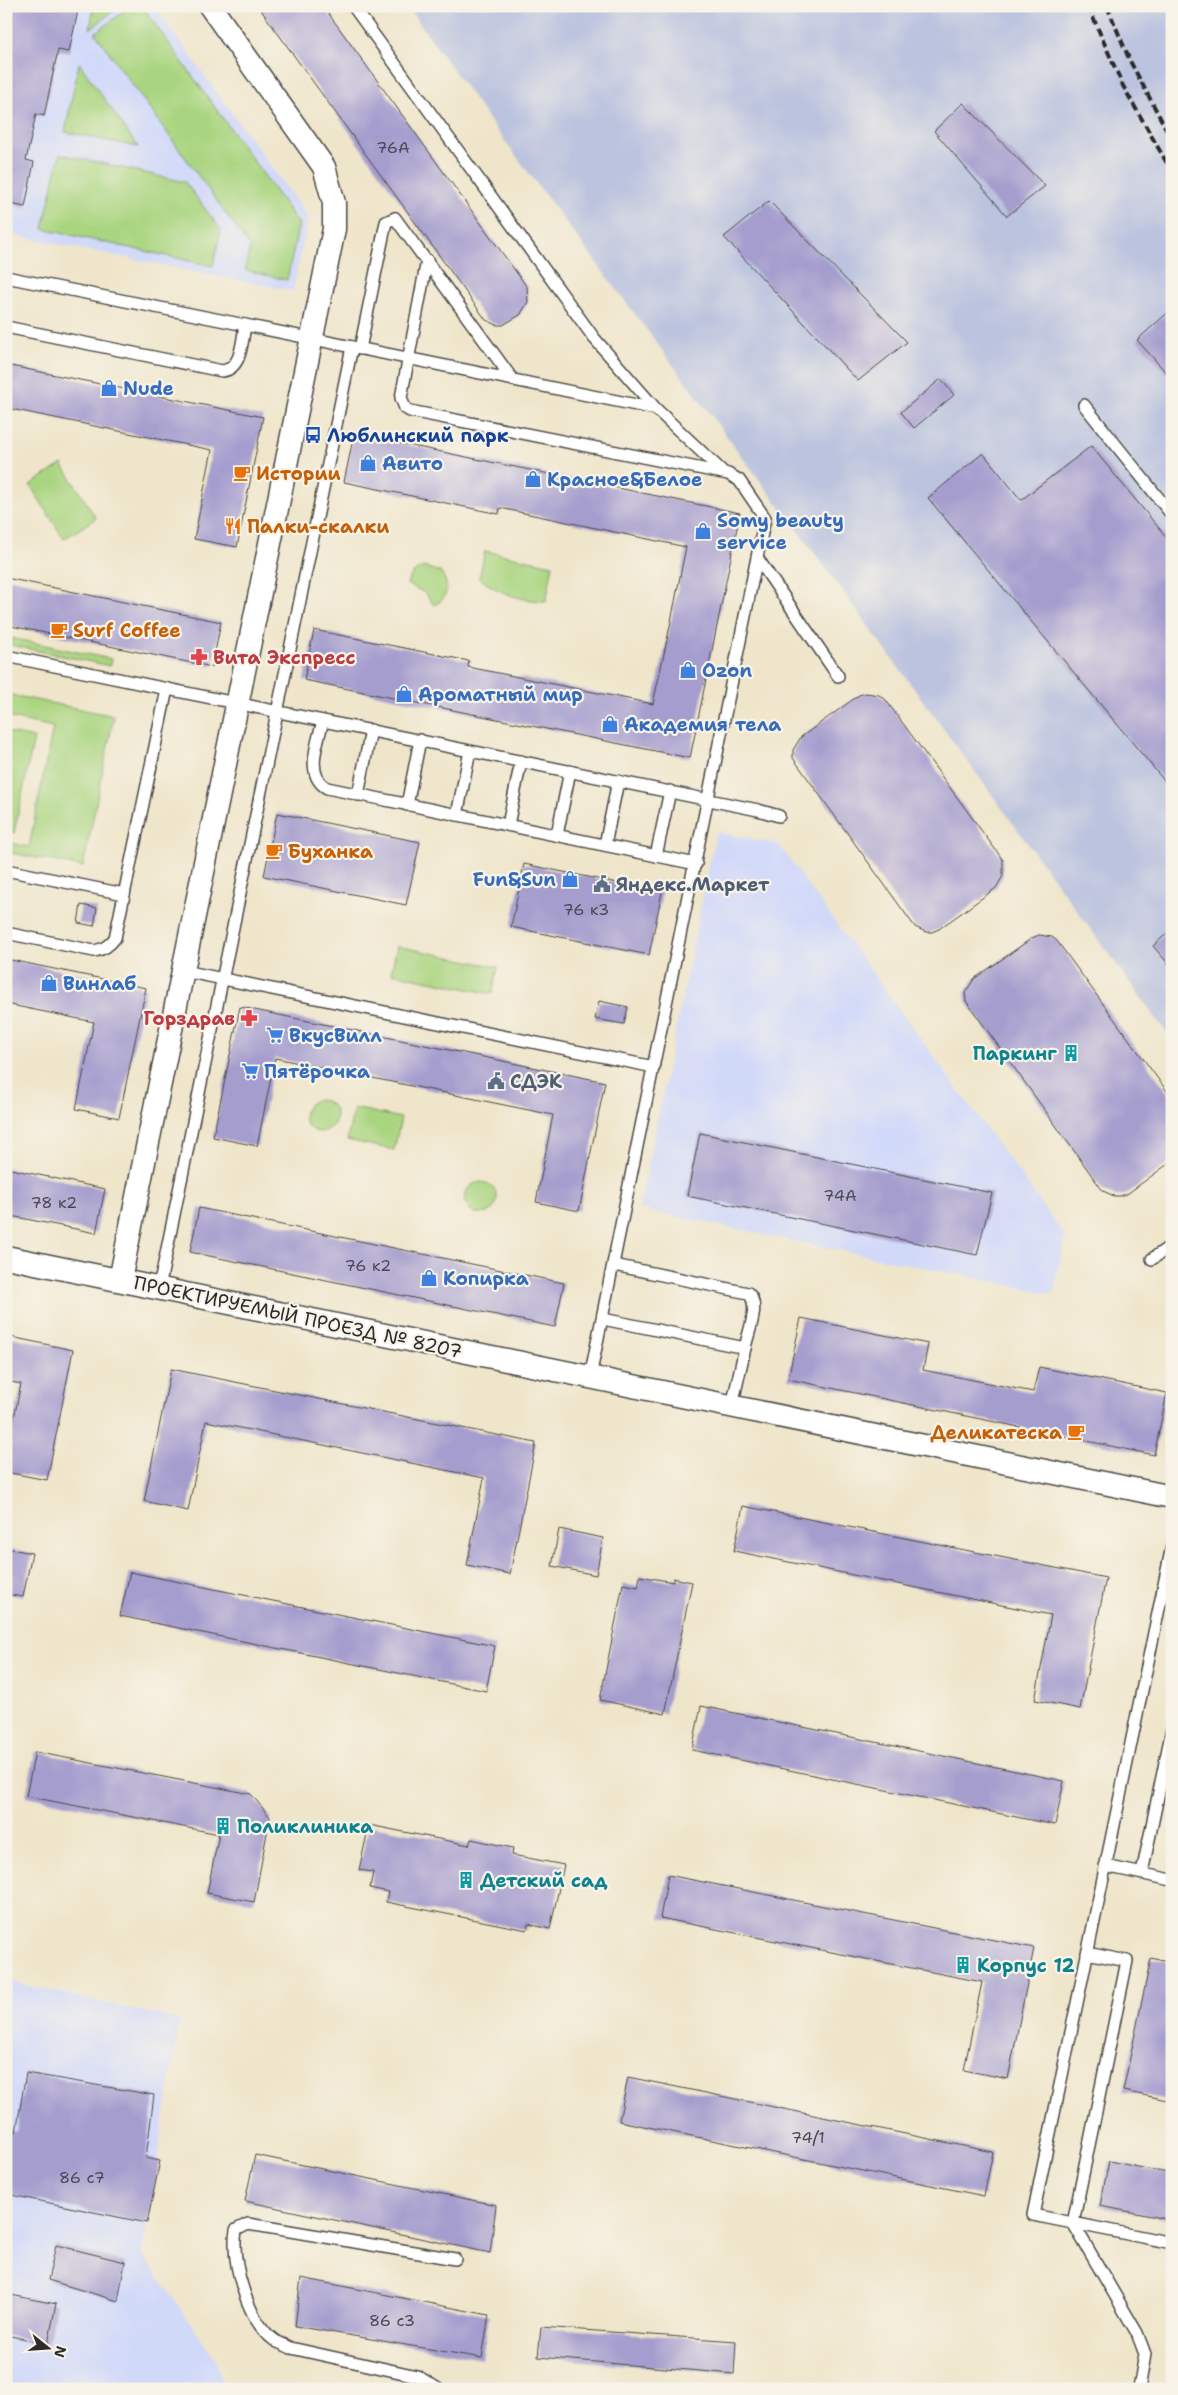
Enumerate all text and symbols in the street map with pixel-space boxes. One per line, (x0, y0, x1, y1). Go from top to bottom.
house number: 76А (376, 137, 410, 158)
place label: Nude (123, 376, 174, 401)
shop icon: Nude (99, 378, 119, 398)
place label: Люблинский парк (327, 423, 509, 448)
bus stop icon: Люблинский парк (303, 425, 323, 445)
place label: Авито (382, 451, 443, 476)
shop icon: Авито (358, 453, 378, 473)
place label: Истории (256, 461, 341, 486)
cafe icon: Истории (232, 463, 252, 483)
place label: Красное&Белое (547, 467, 702, 492)
shop icon: Красное&Белое (523, 469, 543, 489)
place label: Somy beauty service (717, 508, 844, 555)
place label: Палки-скалки (247, 514, 389, 539)
restaurant icon: Палки-скалки (223, 516, 243, 536)
shop icon: Somy beauty service (693, 521, 713, 541)
place label: Surf Coffee (73, 618, 181, 643)
cafe icon: Surf Coffee (49, 620, 69, 640)
place label: Вита Экспресс (213, 645, 356, 670)
pharmacy icon: Вита Экспресс (189, 647, 209, 667)
place label: Ozon (702, 658, 752, 683)
shop icon: Ozon (678, 660, 698, 680)
place label: Ароматный мир (418, 682, 583, 707)
shop icon: Ароматный мир (394, 684, 414, 704)
place label: Академия тела (624, 712, 781, 737)
shop icon: Академия тела (600, 714, 620, 734)
place label: Буханка (288, 839, 373, 864)
cafe icon: Буханка (264, 841, 284, 861)
place label: Fun&Sun (473, 867, 556, 892)
shop icon: Fun&Sun (560, 869, 580, 889)
place label: Яндекс.Маркет (616, 872, 770, 897)
public building icon: Яндекс.Маркет (592, 874, 612, 894)
house number: 76 к3 (563, 899, 609, 920)
place label: Винлаб (63, 971, 136, 996)
shop icon: Винлаб (39, 973, 59, 993)
place label: Горздрав (144, 1006, 235, 1031)
pharmacy icon: Горздрав (239, 1008, 259, 1028)
place label: ВкусВилл (289, 1023, 382, 1048)
supermarket icon: ВкусВилл (265, 1025, 285, 1045)
place label: Паркинг (973, 1041, 1057, 1066)
building icon: Паркинг (1061, 1043, 1081, 1063)
place label: Пятёрочка (264, 1059, 370, 1084)
supermarket icon: Пятёрочка (240, 1061, 260, 1081)
place label: СДЭК (510, 1069, 562, 1094)
public building icon: СДЭК (486, 1071, 506, 1091)
house number: 74А (823, 1185, 857, 1206)
house number: 78 к2 (31, 1192, 77, 1213)
house number: 76 к2 (345, 1255, 391, 1276)
place label: Копирка (443, 1266, 529, 1291)
shop icon: Копирка (419, 1268, 439, 1288)
street label: ПРОЕКТИРУЕМЫЙ ПРОЕЗД № 8207 (131, 1270, 465, 1364)
place label: Деликатеска (930, 1420, 1062, 1445)
cafe icon: Деликатеска (1066, 1422, 1086, 1442)
place label: Поликлиника (237, 1814, 373, 1839)
building icon: Поликлиника (213, 1816, 233, 1836)
place label: Детский сад (480, 1868, 608, 1893)
building icon: Детский сад (456, 1870, 476, 1890)
place label: Корпус 12 (977, 1953, 1075, 1978)
building icon: Корпус 12 (953, 1955, 973, 1975)
house number: 74/1 (791, 2127, 825, 2148)
house number: 86 с7 (59, 2167, 105, 2188)
house number: 86 с3 (369, 2310, 415, 2331)
north arrow (22, 2322, 72, 2372)
text: N (50, 2344, 71, 2360)

